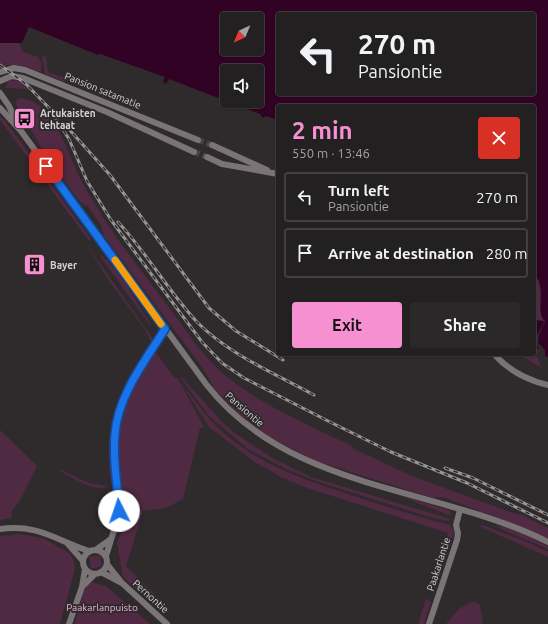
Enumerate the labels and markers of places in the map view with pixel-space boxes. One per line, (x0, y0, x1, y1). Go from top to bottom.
bus stop icon: Artukaisten tehtaat (11, 106, 37, 132)
place label: Artukaisten tehtaat (40, 108, 96, 131)
pin (29, 149, 63, 183)
building icon: Bayer (21, 252, 47, 278)
place label: Bayer (50, 260, 78, 271)

